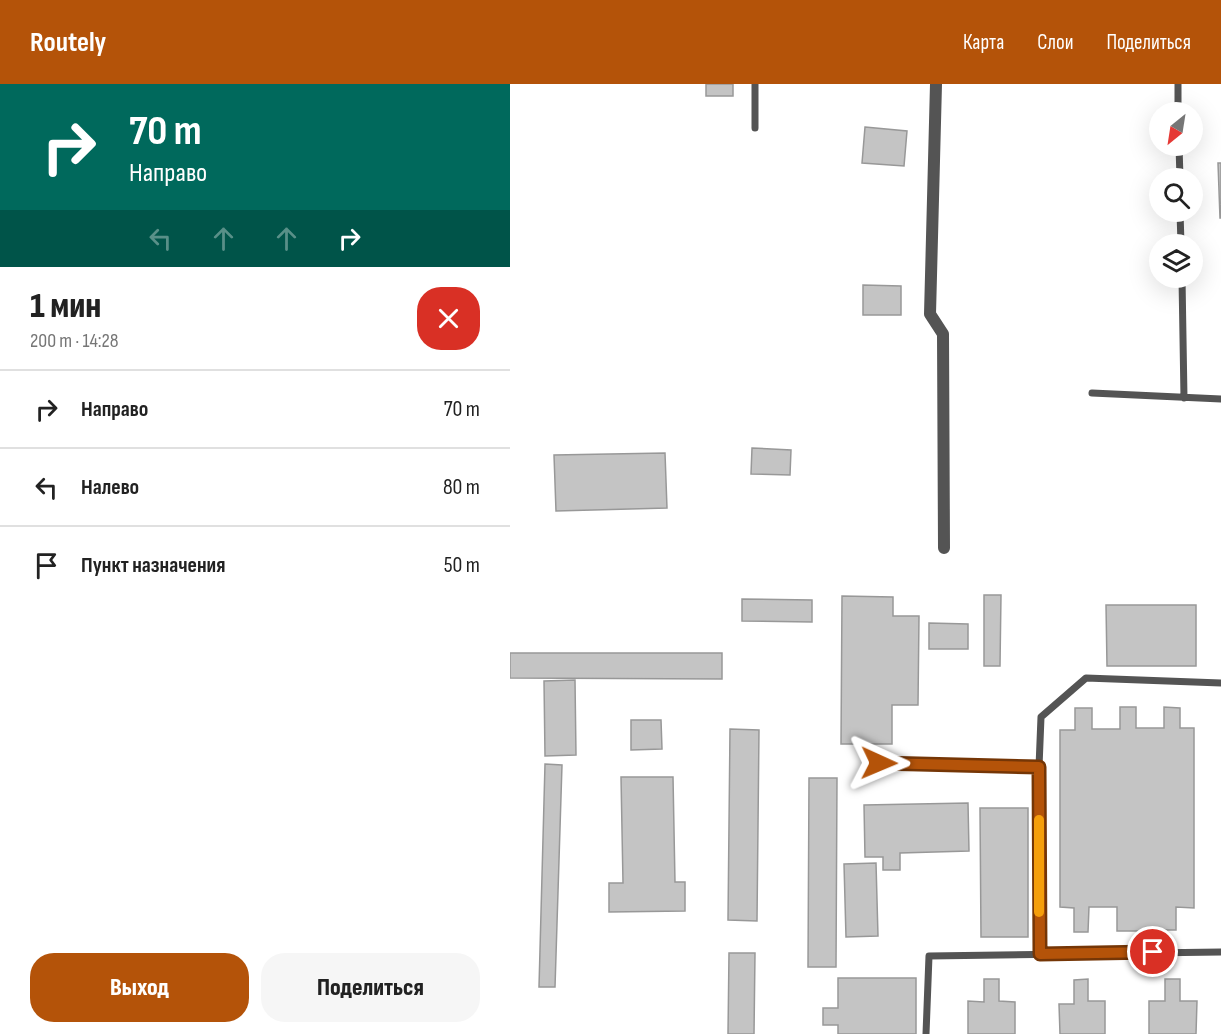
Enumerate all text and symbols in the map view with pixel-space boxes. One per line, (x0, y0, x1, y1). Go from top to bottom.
text: Routely (30, 26, 106, 59)
text: Карта (963, 30, 1004, 55)
text: Слои (1037, 30, 1073, 55)
text: Поделиться (1106, 30, 1191, 55)
north arrow (1149, 102, 1203, 156)
map controls (1149, 102, 1203, 288)
text: 70 m (129, 106, 202, 157)
icon: right (30, 108, 108, 186)
text: Направо (129, 157, 207, 189)
button: search (1149, 168, 1203, 222)
icon: left (144, 222, 177, 255)
icon: ahead (207, 222, 240, 255)
icon: ahead (270, 222, 303, 255)
icon: right (333, 222, 366, 255)
button: layers (1149, 234, 1203, 288)
text: 1 мин (30, 285, 101, 328)
button: close (417, 287, 480, 350)
text: 200 m · 14:28 (30, 329, 119, 353)
icon: right (30, 393, 63, 426)
text: Направо (81, 396, 148, 423)
text: 70 m (444, 396, 480, 423)
icon: left (30, 471, 63, 504)
text: Налево (81, 474, 139, 501)
text: 80 m (443, 474, 480, 501)
icon: arrive (30, 549, 63, 582)
text: Пункт назначения (81, 552, 225, 579)
text: 50 m (444, 552, 480, 579)
position arrow (847, 731, 911, 795)
pin (1127, 926, 1178, 977)
icon: arrive (1136, 935, 1169, 968)
button: Выход (30, 953, 249, 1022)
button: Поделиться (261, 953, 480, 1022)

